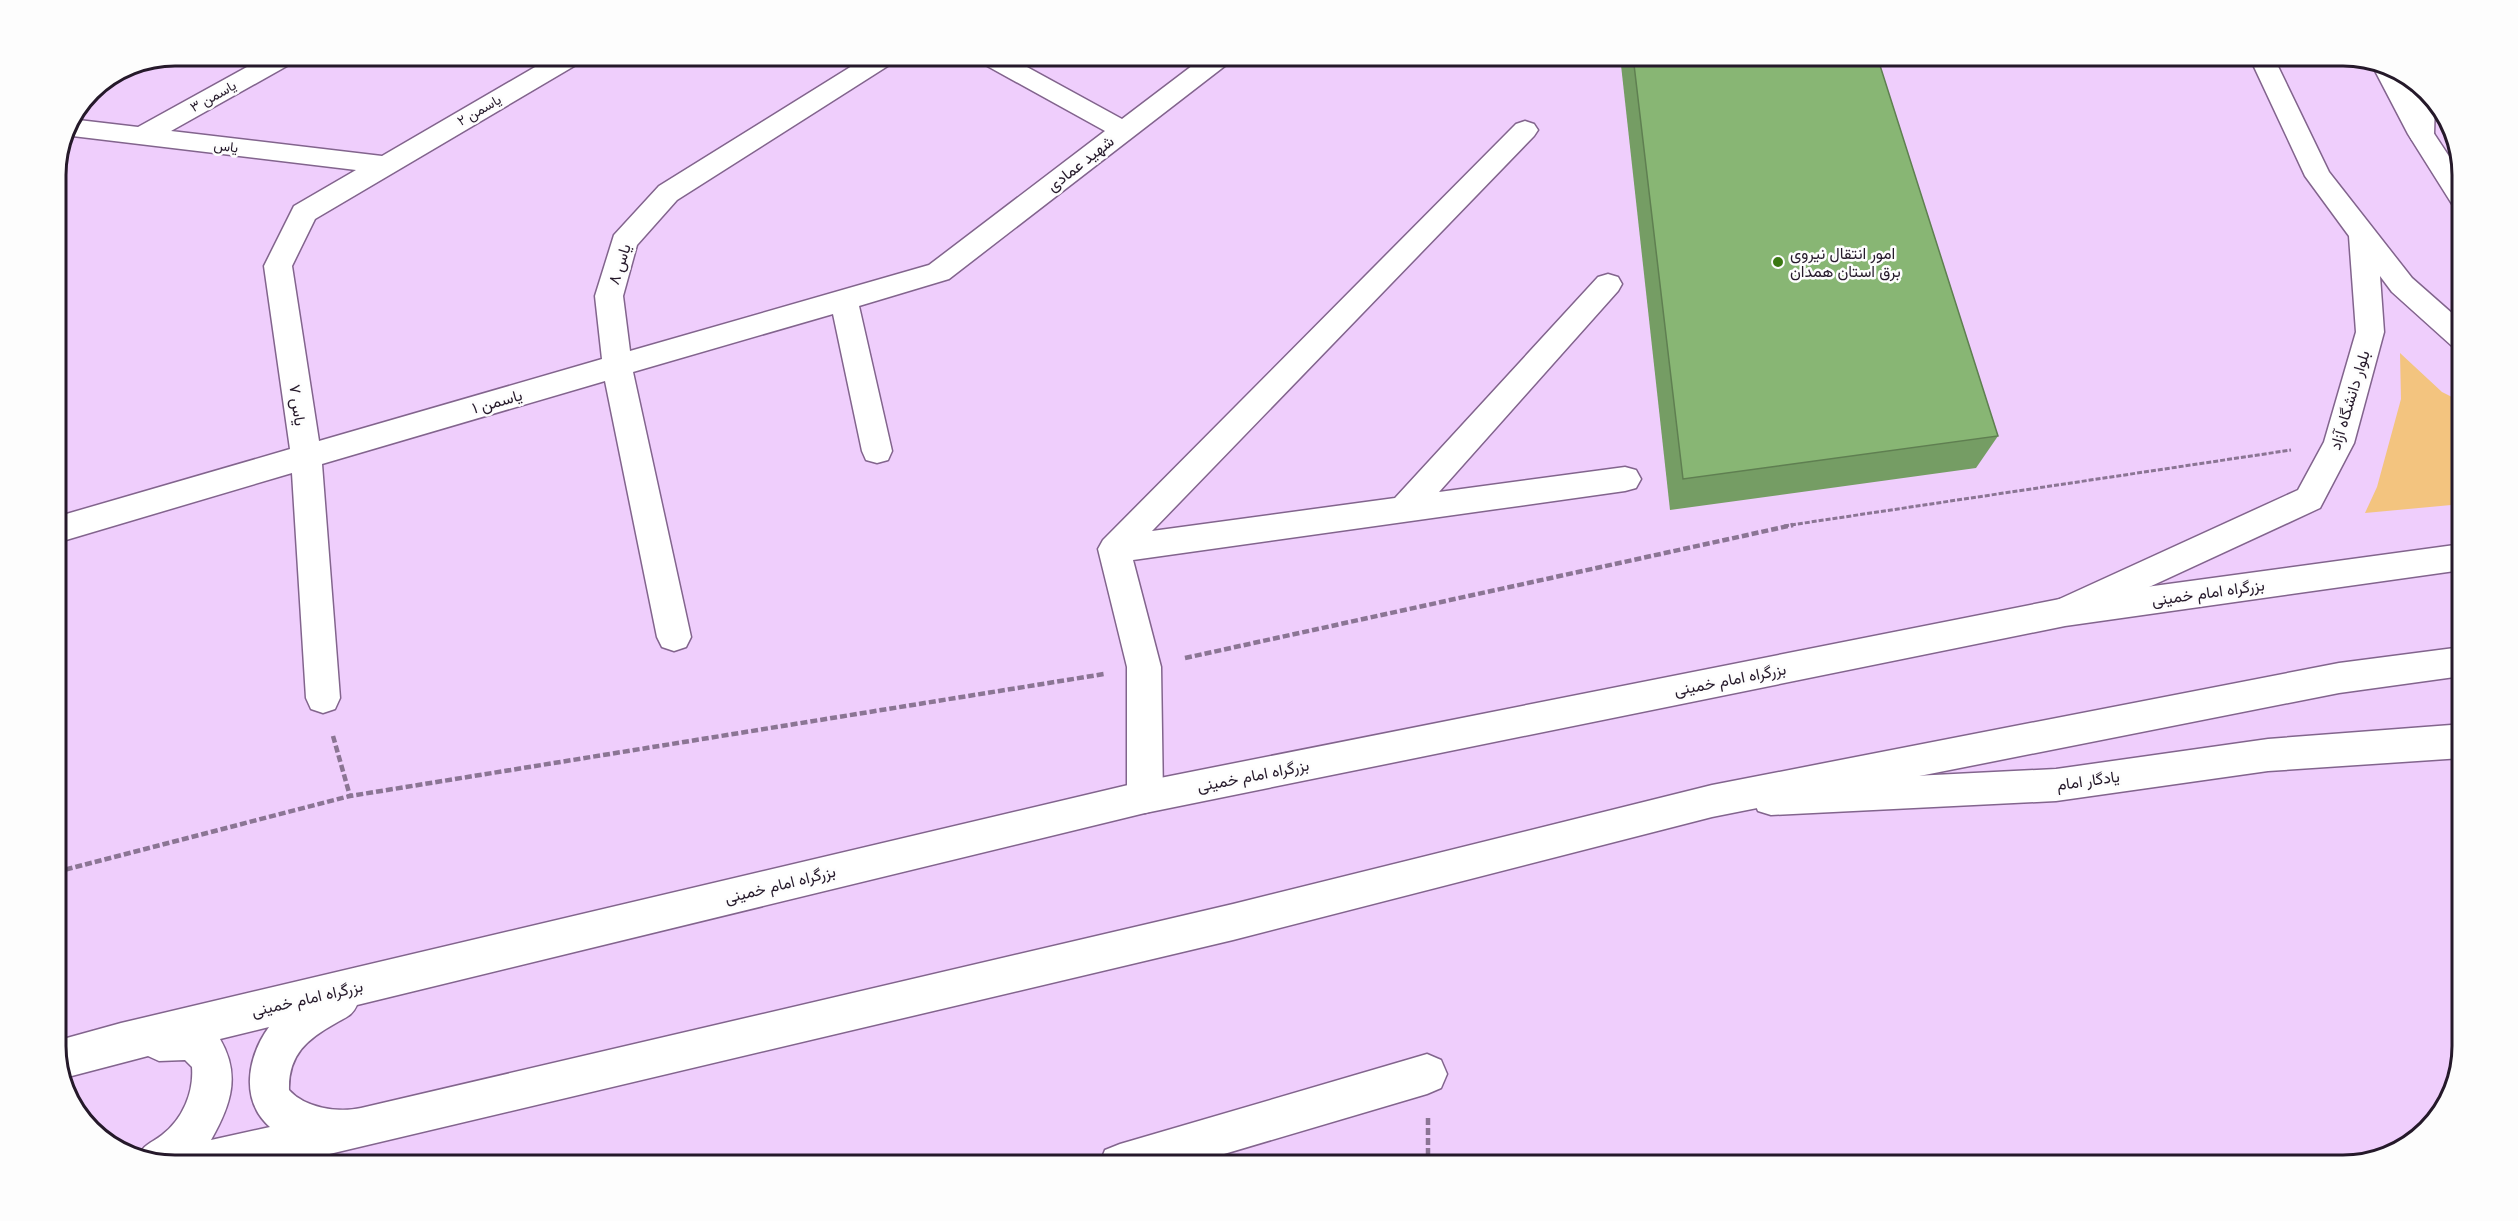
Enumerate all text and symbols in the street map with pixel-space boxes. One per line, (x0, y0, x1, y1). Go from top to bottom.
street label: یاسمن ۳ (187, 76, 239, 116)
street label: یاسمن ۲ (454, 90, 504, 130)
street label: شهید عمادی (1042, 131, 1118, 196)
street label: یاس (213, 136, 239, 156)
street label: یاس ۸ (603, 241, 636, 287)
place label: امور انتقال نیروی برق استان همدان (1790, 243, 1901, 282)
marker: امور انتقال نیروی برق استان همدان (1771, 255, 1785, 269)
street label: بلوار دانشگاه آزاد (2324, 348, 2375, 453)
street label: یاس ۷ (284, 383, 311, 427)
street label: یاسمن ۱ (470, 384, 525, 419)
street label: بزرگراه امام خمینی (2150, 574, 2266, 611)
street label: بزرگراه امام خمینی (1672, 658, 1788, 701)
street label: بزرگراه امام خمینی (1195, 754, 1311, 797)
street label: یادگار امام (2055, 766, 2121, 795)
street label: بزرگراه امام خمینی (722, 861, 838, 908)
street label: بزرگراه امام خمینی (249, 975, 365, 1022)

